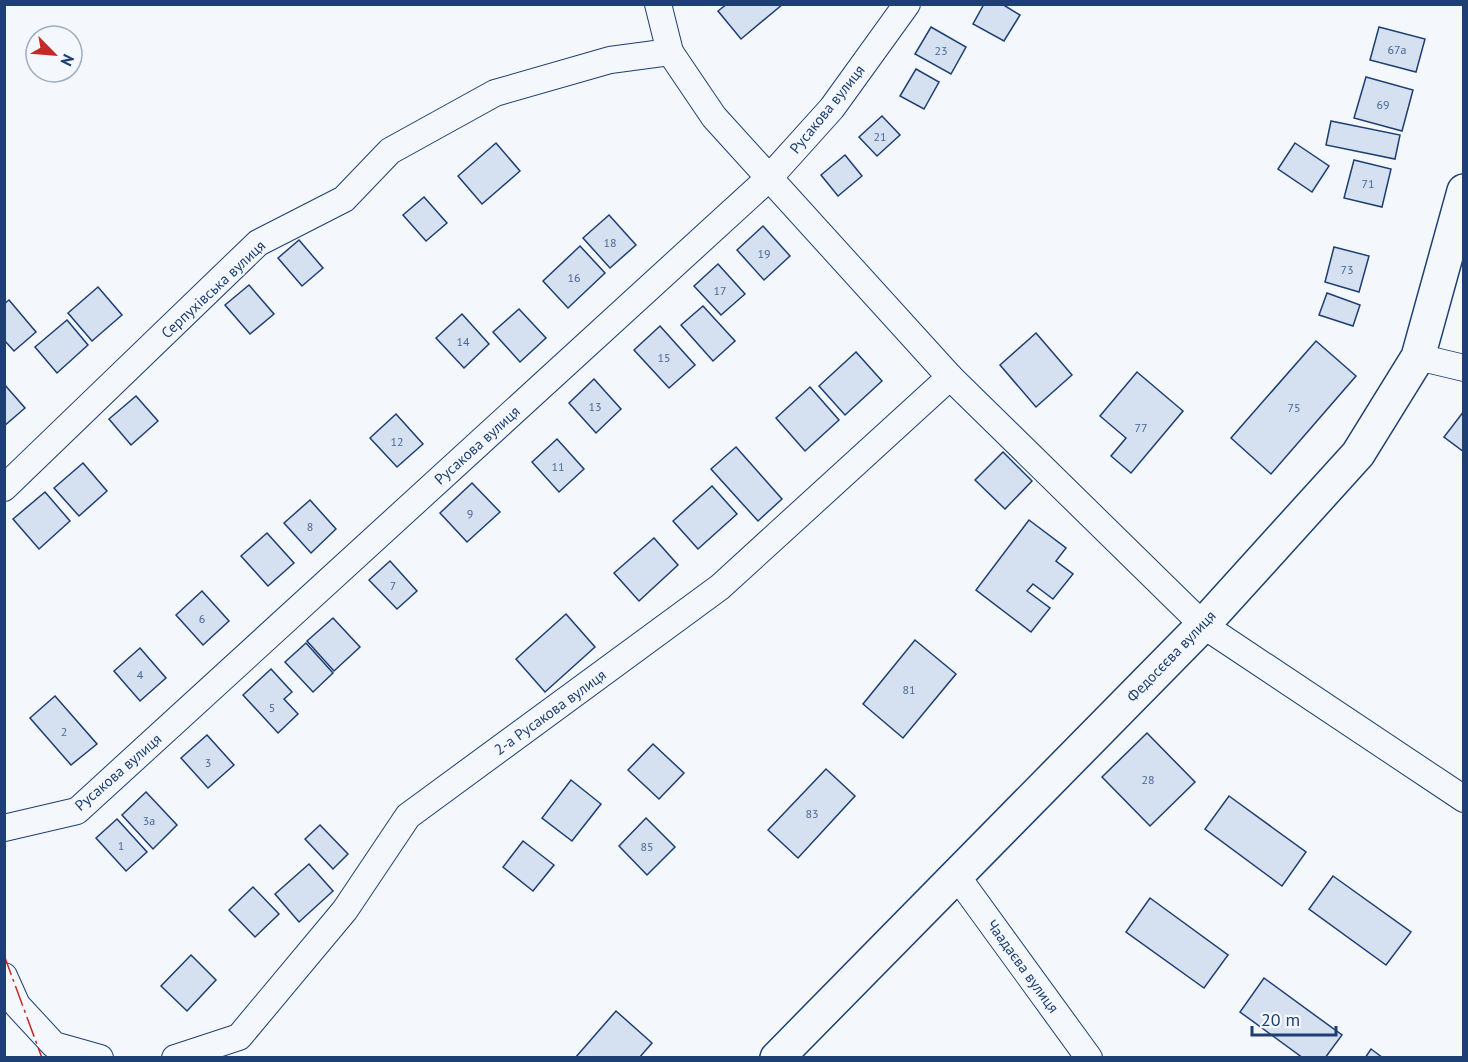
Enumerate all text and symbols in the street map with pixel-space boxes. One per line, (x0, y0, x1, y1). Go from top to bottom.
north arrow (24, 24, 84, 84)
house number: 67а (1387, 42, 1407, 57)
house number: 23 (934, 43, 948, 58)
text: N (56, 51, 79, 69)
street label: Русакова вулиця (785, 61, 869, 157)
house number: 69 (1376, 97, 1390, 112)
house number: 21 (873, 129, 887, 144)
house number: 71 (1361, 176, 1375, 191)
house number: 18 (603, 235, 617, 250)
street label: Серпухівська вулиця (157, 236, 269, 342)
house number: 19 (757, 246, 771, 261)
house number: 73 (1340, 262, 1354, 277)
house number: 16 (567, 270, 581, 285)
house number: 17 (713, 283, 727, 298)
house number: 14 (456, 334, 470, 349)
house number: 15 (657, 350, 671, 365)
house number: 13 (588, 399, 602, 414)
house number: 75 (1287, 400, 1301, 415)
street label: Русакова вулиця (430, 402, 524, 488)
house number: 77 (1134, 420, 1148, 435)
house number: 12 (390, 434, 404, 449)
house number: 11 (551, 459, 565, 474)
house number: 9 (467, 506, 473, 521)
house number: 8 (307, 519, 313, 534)
house number: 7 (390, 578, 396, 593)
street label: Федосєєва вулиця (1122, 606, 1220, 706)
house number: 6 (199, 611, 205, 626)
street label: 2-а Русакова вулиця (490, 665, 610, 759)
house number: 4 (137, 667, 144, 682)
house number: 81 (902, 682, 916, 697)
house number: 5 (269, 700, 275, 715)
house number: 2 (61, 724, 67, 739)
street label: Русакова вулиця (71, 729, 165, 815)
house number: 3 (205, 755, 211, 770)
house number: 28 (1141, 772, 1155, 787)
house number: 83 (805, 806, 819, 821)
house number: 3а (143, 813, 155, 828)
house number: 1 (118, 838, 124, 853)
house number: 85 (640, 839, 654, 854)
street label: Чаадаєва вулиця (983, 916, 1063, 1016)
scale bar (1252, 999, 1336, 1037)
text: 20 m (1261, 1008, 1300, 1031)

